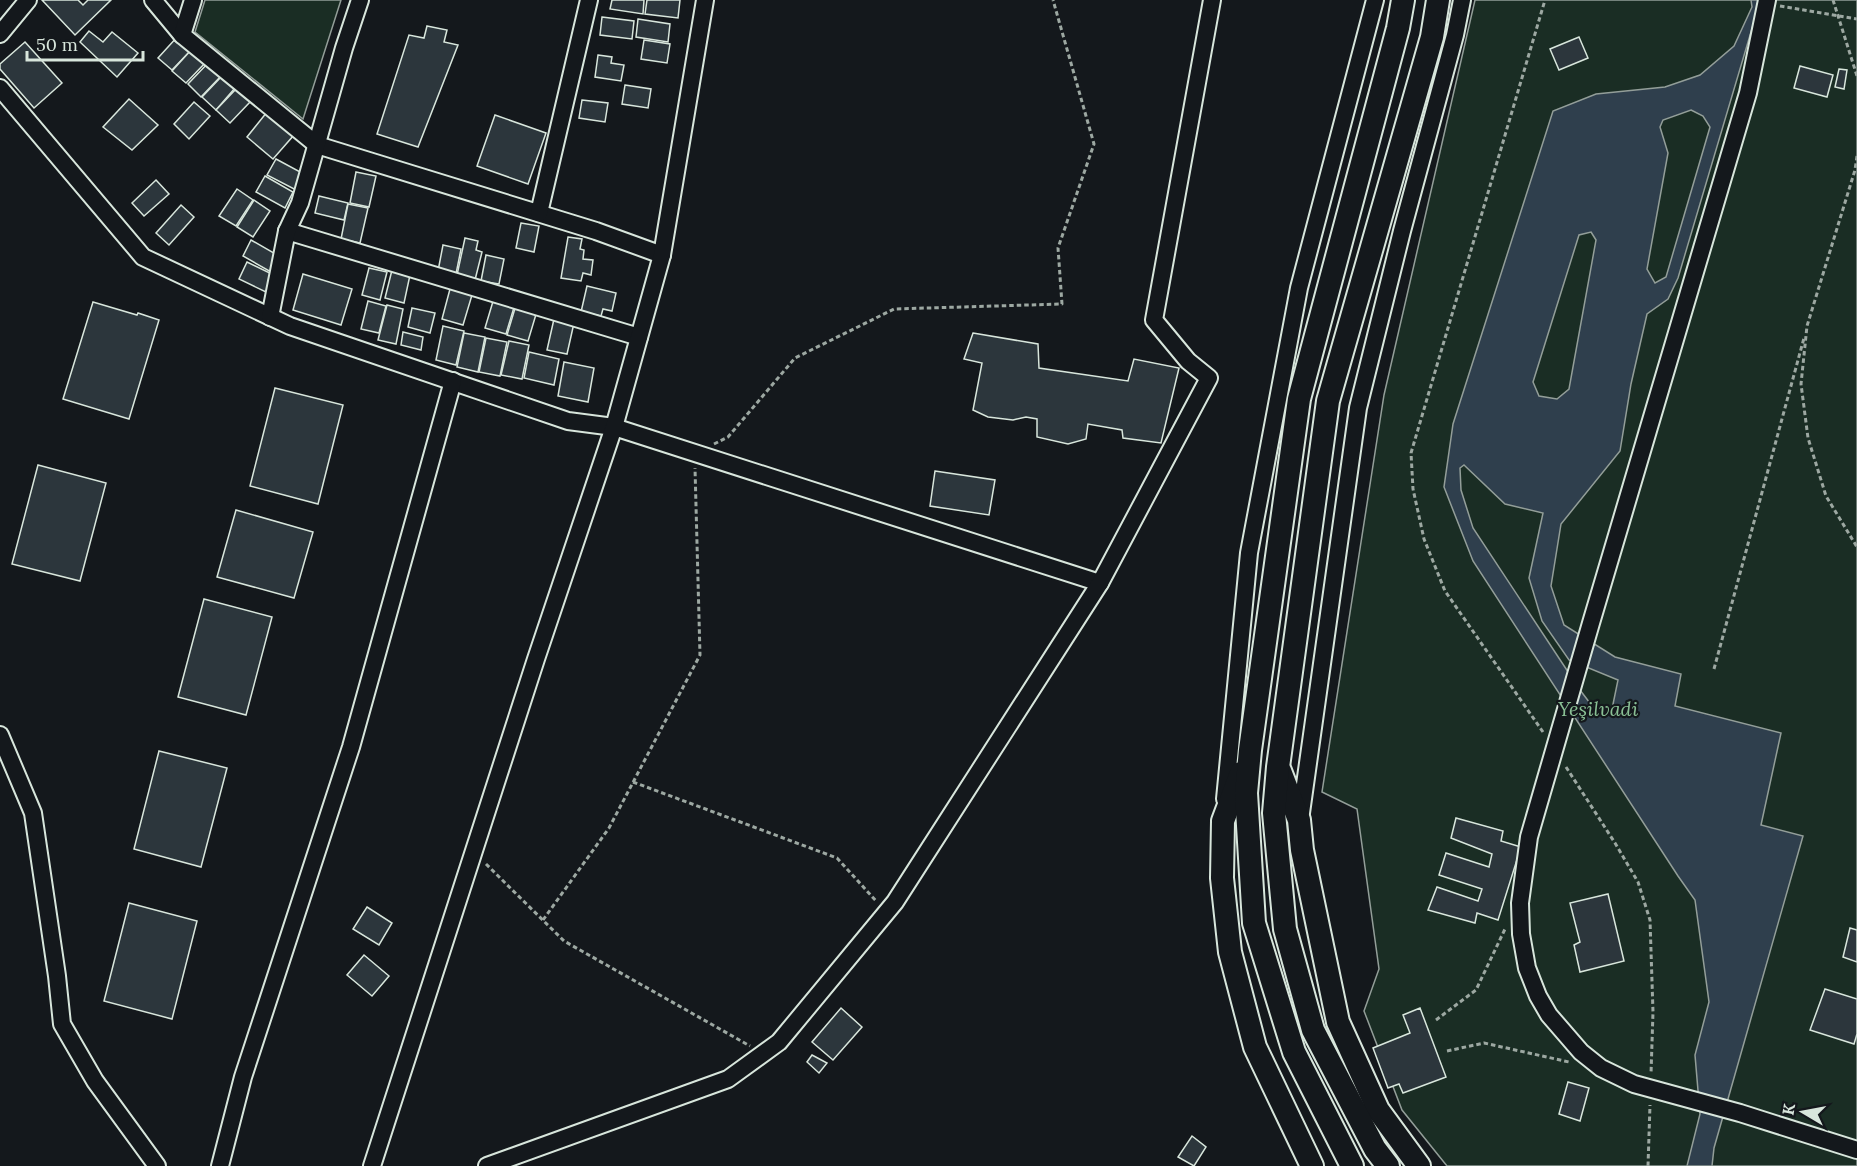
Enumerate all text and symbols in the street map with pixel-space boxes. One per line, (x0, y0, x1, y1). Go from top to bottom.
scale bar (27, 24, 142, 62)
text: 50 m (36, 33, 78, 56)
park label: Yeşilvadi (1558, 696, 1639, 721)
north arrow (1773, 1082, 1833, 1142)
text: K (1777, 1101, 1799, 1117)

